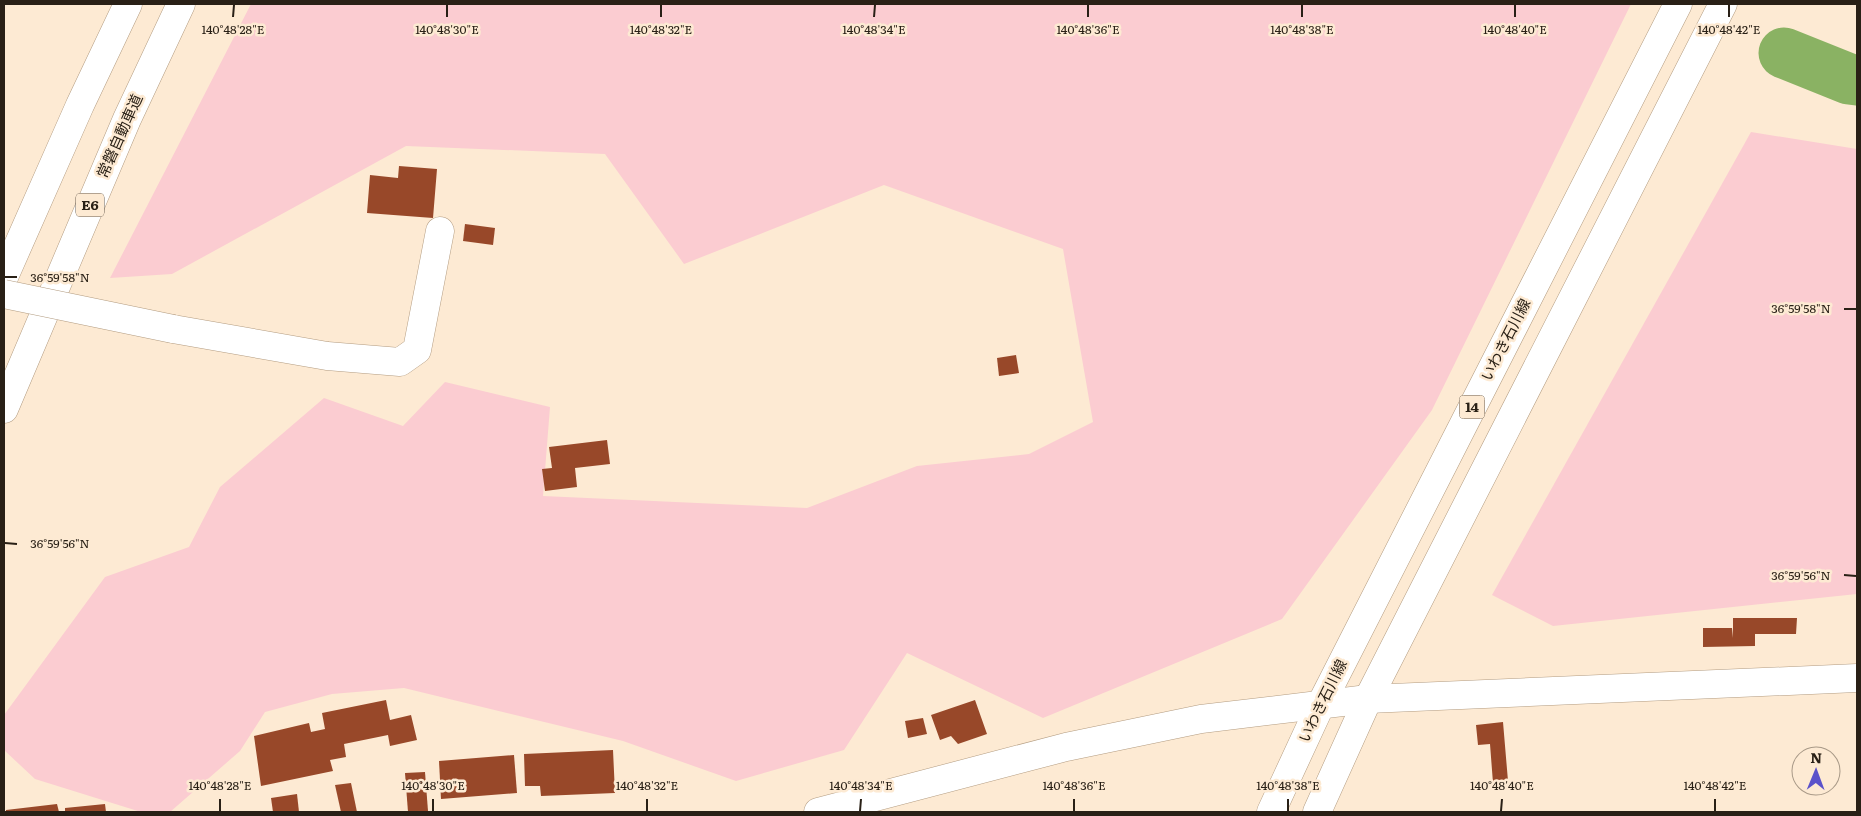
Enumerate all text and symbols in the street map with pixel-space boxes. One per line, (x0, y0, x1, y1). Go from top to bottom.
text: 140°48'28"E (202, 20, 265, 38)
text: 140°48'30"E (415, 20, 479, 38)
text: 140°48'32"E (630, 20, 693, 38)
text: 140°48'34"E (842, 20, 906, 38)
text: 140°48'36"E (1056, 20, 1120, 38)
text: 140°48'38"E (1270, 20, 1334, 38)
text: 140°48'40"E (1483, 20, 1547, 38)
text: 140°48'42"E (1698, 20, 1761, 38)
street label: 常磐自動車道 (90, 90, 147, 181)
road number: E6 (76, 194, 104, 216)
text: 36°59'58"N (30, 268, 90, 286)
street label: いわき石川線 (1474, 294, 1535, 385)
text: 36°59'58"N (1771, 299, 1831, 317)
road number: 14 (1460, 396, 1484, 418)
text: 36°59'56"N (30, 534, 90, 552)
text: 36°59'56"N (1771, 566, 1831, 584)
street label: いわき石川線 (1292, 655, 1352, 746)
north arrow (1791, 746, 1841, 796)
text: N (1810, 747, 1823, 767)
text: 140°48'28"E (189, 776, 252, 794)
text: 140°48'30"E (401, 776, 465, 794)
text: 140°48'32"E (616, 776, 679, 794)
text: 140°48'34"E (829, 776, 893, 794)
text: 140°48'36"E (1042, 776, 1106, 794)
text: 140°48'38"E (1256, 776, 1320, 794)
text: 140°48'40"E (1470, 776, 1534, 794)
text: 140°48'42"E (1684, 776, 1747, 794)

